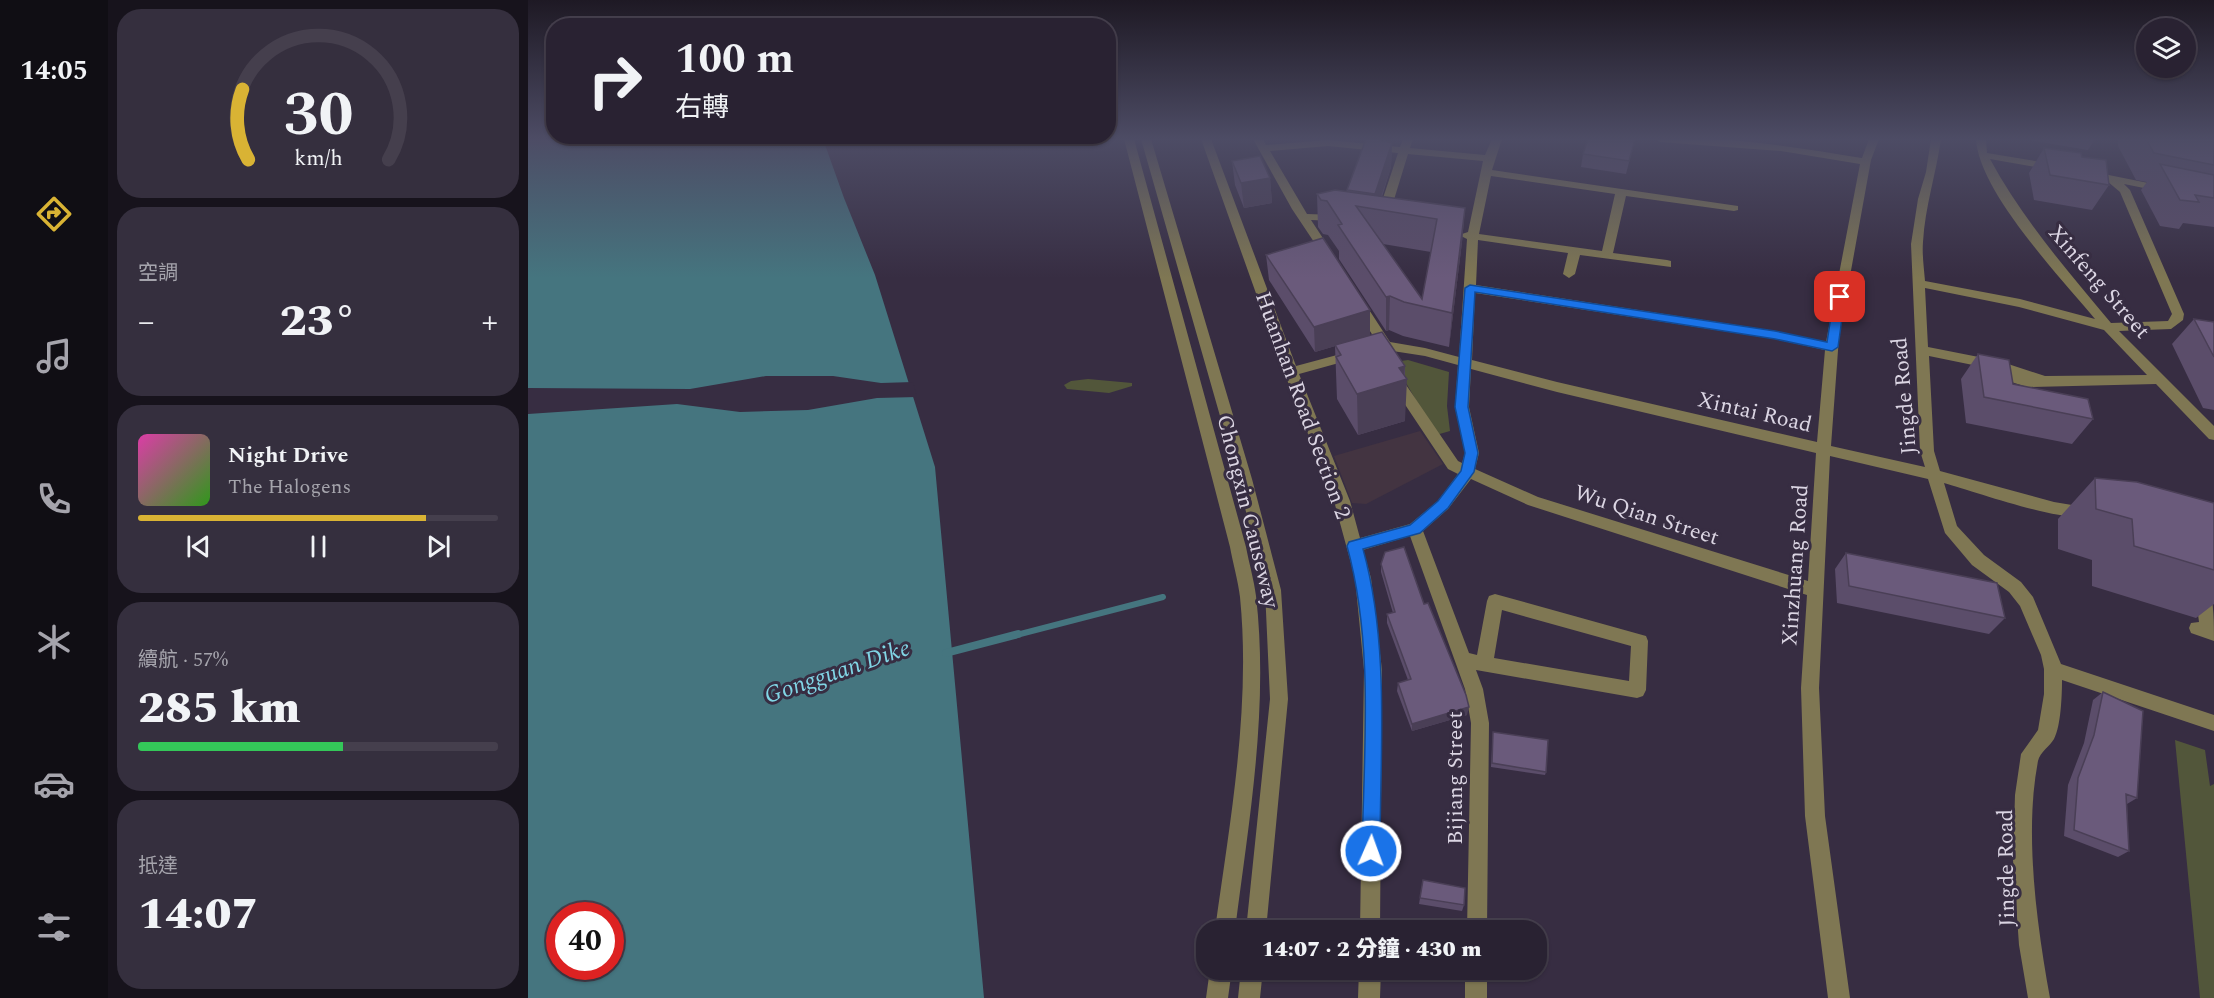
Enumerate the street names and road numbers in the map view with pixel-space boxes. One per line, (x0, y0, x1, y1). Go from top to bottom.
street label: Xinfeng Street (2040, 218, 2158, 347)
street label: Huanhan Road Section 2 (1246, 287, 1359, 524)
street label: Jingde Road (1883, 336, 1926, 456)
street label: Xintai Road (1694, 383, 1815, 442)
street label: Chongxin Causeway (1208, 411, 1288, 613)
street label: Wu Qian Street (1570, 476, 1723, 554)
street label: Xinzhuang Road (1773, 483, 1818, 647)
street label: Bijiang Street (1439, 711, 1472, 845)
street label: Jingde Road (1989, 809, 2024, 927)

